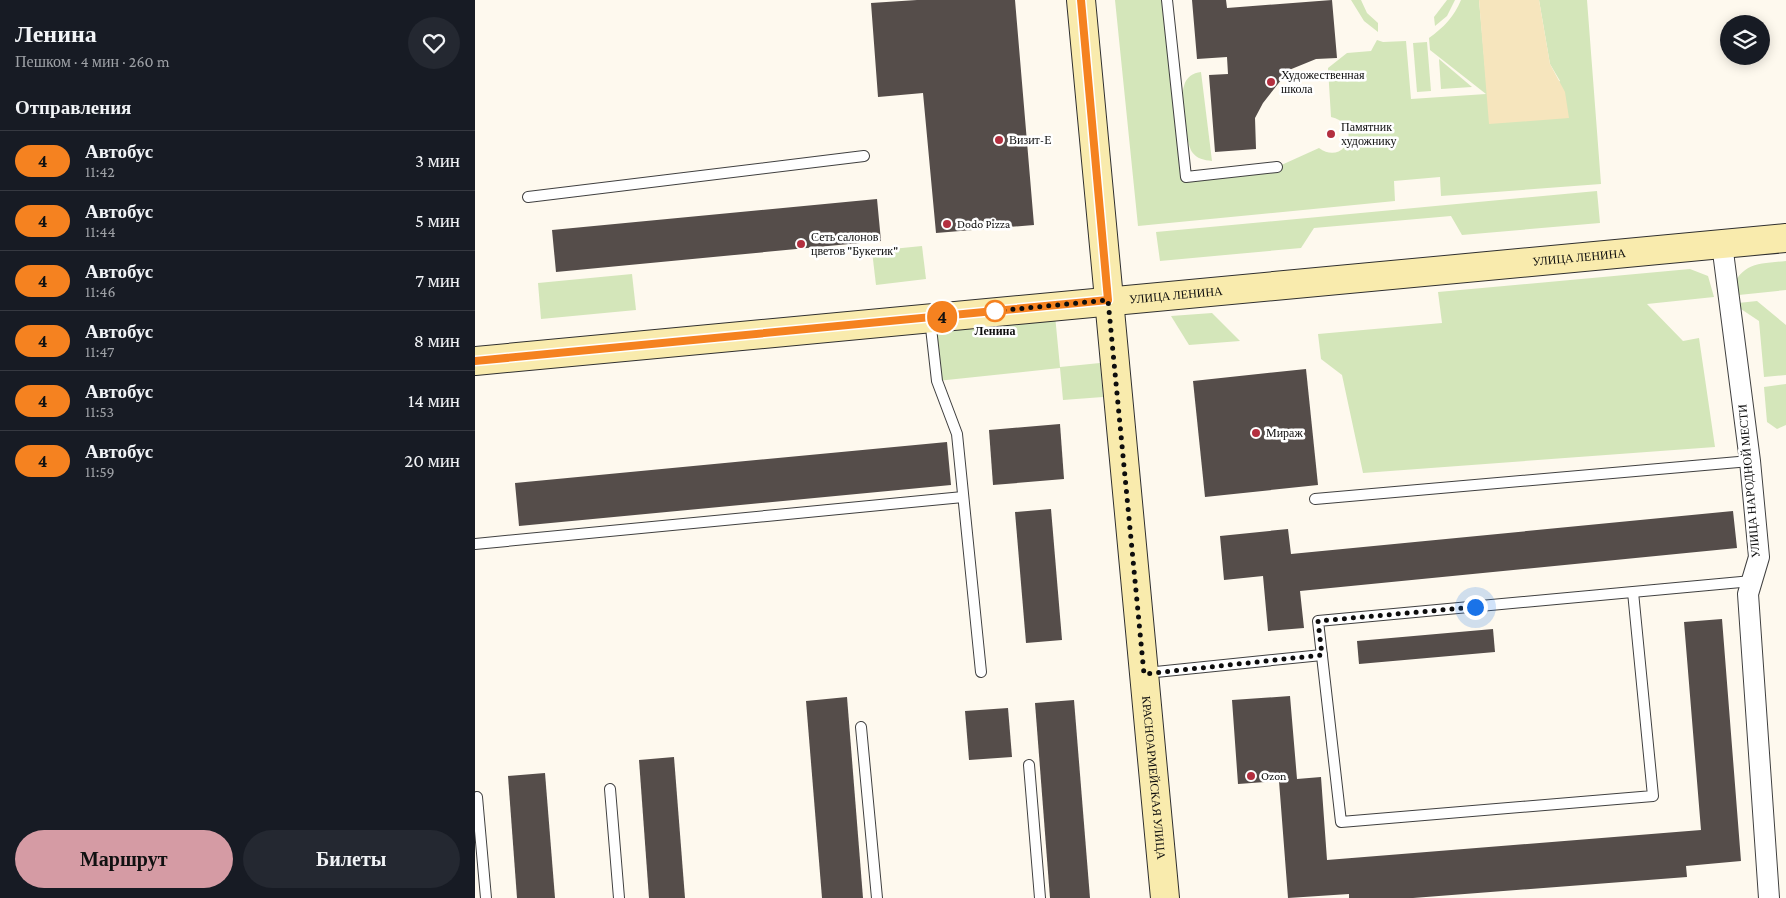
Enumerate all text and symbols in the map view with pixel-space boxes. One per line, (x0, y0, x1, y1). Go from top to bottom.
map controls (1720, 15, 1770, 65)
button: layers (1720, 15, 1770, 65)
button: heart (408, 17, 460, 69)
text: Ленина (15, 20, 97, 47)
text: Пешком · 4 мин · 260 m (15, 53, 170, 70)
place label: Художественная школа (1281, 68, 1365, 96)
marker: Художественная школа (1265, 76, 1277, 88)
text: Отправления (15, 97, 131, 118)
place label: Памятник художнику (1341, 120, 1396, 148)
marker: Памятник художнику (1325, 128, 1337, 140)
place label: Визит-Е (1009, 133, 1052, 147)
marker: Визит-Е (993, 134, 1005, 146)
text: Автобус (85, 141, 153, 162)
text: 3 мин (415, 150, 460, 171)
text: 4 (38, 151, 47, 171)
text: 11:42 (85, 163, 115, 180)
text: Автобус (85, 201, 153, 222)
text: 5 мин (415, 210, 460, 231)
text: 4 (38, 211, 47, 231)
place label: Dodo Pizza (957, 217, 1011, 231)
marker: Dodo Pizza (941, 218, 953, 230)
text: 11:44 (85, 223, 116, 240)
place label: Сеть салонов цветов "Букетик" (811, 230, 898, 258)
marker: Сеть салонов цветов "Букетик" (795, 238, 807, 250)
street label: УЛИЦА ЛЕНИНА (1532, 246, 1627, 269)
text: Автобус (85, 261, 153, 282)
text: 7 мин (415, 270, 460, 291)
text: 4 (38, 271, 47, 291)
text: 11:46 (85, 283, 116, 300)
street label: УЛИЦА ЛЕНИНА (1129, 284, 1224, 307)
marker: Ленина (984, 300, 1006, 322)
line badge: 4 (926, 301, 958, 333)
text: 4 (937, 307, 947, 327)
text: Автобус (85, 321, 153, 342)
place label: Ленина (975, 324, 1015, 338)
text: 8 мин (414, 330, 460, 351)
text: 4 (38, 331, 47, 351)
text: 11:47 (85, 343, 114, 360)
text: Автобус (85, 381, 153, 402)
text: 14 мин (408, 390, 460, 411)
text: 4 (38, 391, 47, 411)
text: 11:53 (85, 403, 114, 420)
street label: УЛИЦА НАРОДНОЙ МЕСТИ (1735, 403, 1763, 558)
place label: Мираж (1266, 426, 1303, 440)
marker: Мираж (1250, 427, 1262, 439)
text: Автобус (85, 441, 153, 462)
text: 20 мин (404, 450, 460, 471)
text: 4 (38, 451, 47, 471)
text: 11:59 (85, 463, 115, 480)
your location (1463, 595, 1488, 620)
street label: КРАСНОАРМЕЙСКАЯ УЛИЦА (1139, 695, 1168, 860)
place label: Ozon (1261, 769, 1287, 783)
marker: Ozon (1245, 770, 1257, 782)
button: Маршрут (15, 830, 233, 888)
button: Билеты (243, 830, 460, 888)

